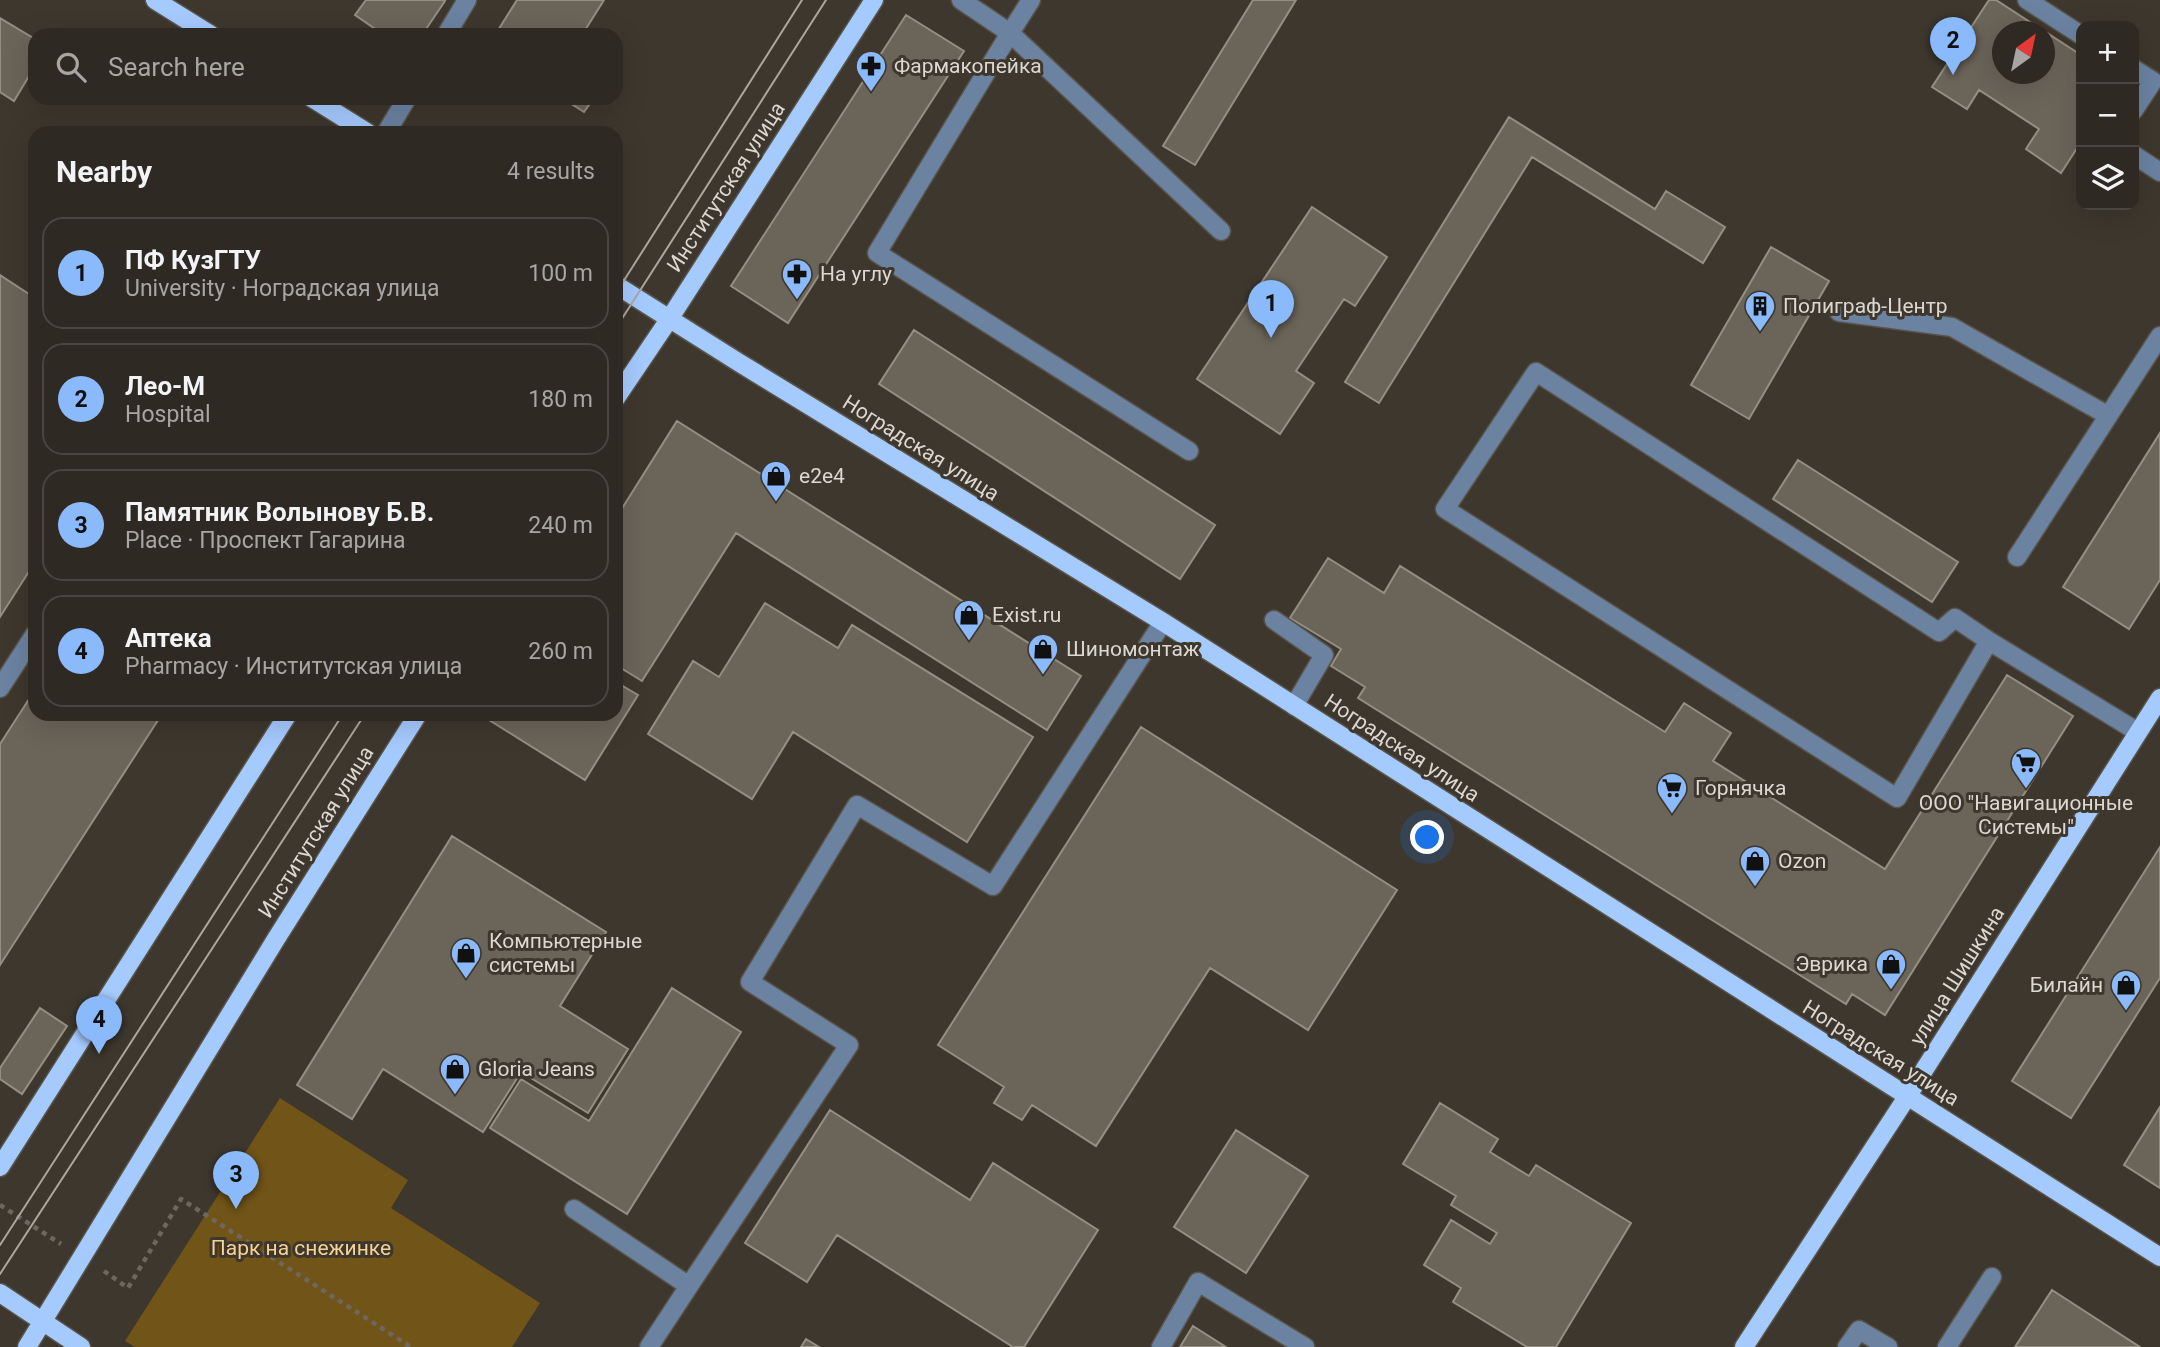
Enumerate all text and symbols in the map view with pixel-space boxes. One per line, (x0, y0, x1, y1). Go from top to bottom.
pin: 2 (1930, 17, 1976, 75)
north arrow (1992, 21, 2055, 84)
map controls (2076, 21, 2139, 210)
button: + (2076, 21, 2139, 84)
search box (28, 28, 623, 105)
icon: search (52, 48, 90, 86)
pharmacy icon: Фармакопейка (854, 49, 888, 93)
text: Search here (108, 52, 245, 82)
place label: Фармакопейка (894, 54, 1042, 78)
button: − (2076, 84, 2139, 147)
street label: Институтская улица (662, 97, 790, 277)
button: layers (2076, 147, 2139, 210)
text: Nearby (56, 154, 152, 189)
text: 4 results (507, 158, 595, 185)
text: ПФ КузГТУ (125, 245, 261, 275)
pharmacy icon: На углу (780, 257, 814, 301)
text: 1 (74, 260, 88, 287)
text: 100 m (528, 260, 593, 287)
place label: На углу (820, 262, 892, 286)
text: University · Ноградская улица (125, 275, 439, 302)
pin: 1 (1248, 280, 1294, 338)
building icon: Полиграф-Центр (1743, 289, 1777, 333)
place label: Полиграф-Центр (1783, 294, 1948, 318)
text: Лео-М (125, 371, 205, 401)
text: 2 (74, 386, 88, 413)
text: 180 m (528, 386, 593, 413)
street label: Ноградская улица (838, 390, 1004, 506)
text: Hospital (125, 401, 211, 428)
shop icon: e2e4 (759, 459, 793, 503)
place label: e2e4 (799, 464, 845, 488)
text: Памятник Волынову Б.В. (125, 497, 434, 527)
text: 3 (74, 512, 88, 539)
text: 240 m (528, 512, 593, 539)
text: Place · Проспект Гагарина (125, 527, 405, 554)
shop icon: Exist.ru (952, 598, 986, 642)
place label: Exist.ru (992, 603, 1061, 627)
text: Аптека (125, 623, 212, 653)
shop icon: Шиномонтаж (1026, 632, 1060, 676)
place label: Шиномонтаж (1066, 637, 1199, 661)
text: 4 (74, 638, 88, 665)
text: 260 m (528, 638, 593, 665)
text: Pharmacy · Институтская улица (125, 653, 462, 680)
street label: Ноградская улица (1320, 689, 1484, 807)
street label: Институтская улица (253, 742, 379, 922)
supermarket icon: ООО "Навигационные Системы" (2009, 746, 2043, 790)
supermarket icon: Горнячка (1655, 771, 1689, 815)
place label: Горнячка (1695, 776, 1786, 800)
place label: ООО "Навигационные Системы" (1919, 791, 2133, 839)
your location (1410, 820, 1444, 854)
shop icon: Ozon (1738, 844, 1772, 888)
place label: Ozon (1778, 849, 1826, 873)
street label: улица Шишкина (1905, 902, 2009, 1050)
place label: Компьютерные системы (489, 929, 642, 977)
shop icon: Компьютерные системы (449, 936, 483, 980)
shop icon: Эврика (1874, 947, 1908, 991)
place label: Эврика (1795, 952, 1868, 976)
shop icon: Билайн (2109, 968, 2143, 1012)
place label: Билайн (2030, 973, 2103, 997)
street label: Ноградская улица (1798, 995, 1964, 1111)
pin: 4 (76, 996, 122, 1054)
shop icon: Gloria Jeans (438, 1052, 472, 1096)
place label: Gloria Jeans (478, 1057, 595, 1081)
pin: 3 (213, 1151, 259, 1209)
park label: Парк на снежинке (211, 1236, 391, 1260)

